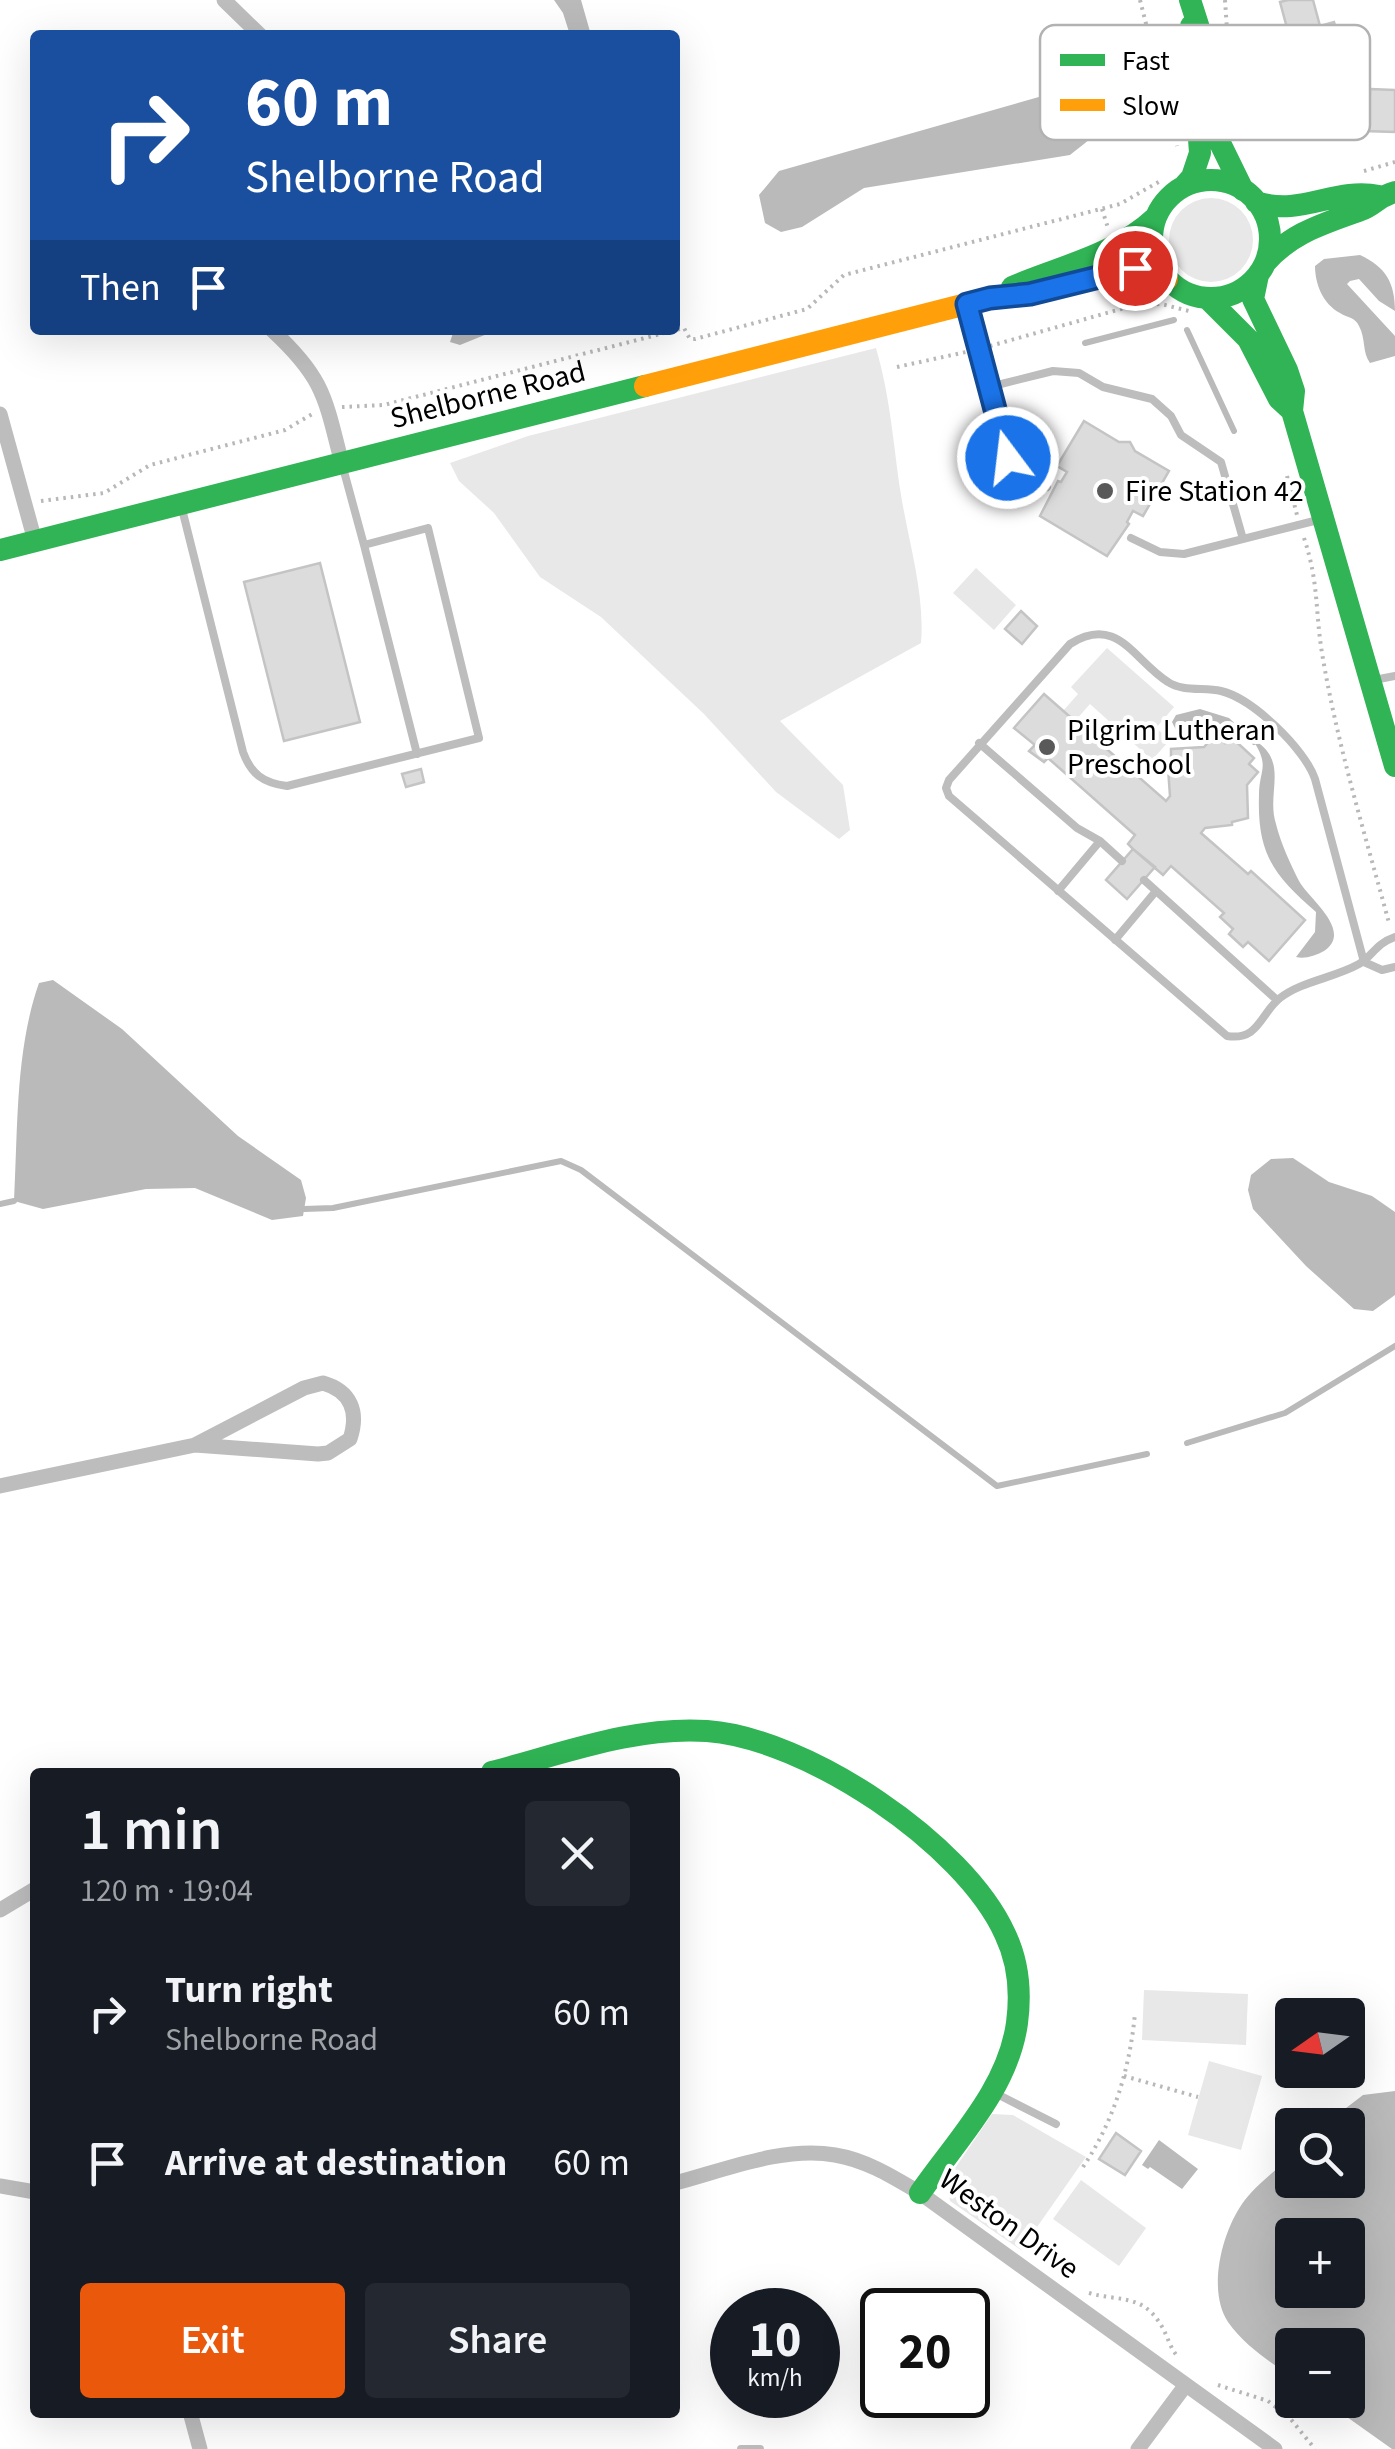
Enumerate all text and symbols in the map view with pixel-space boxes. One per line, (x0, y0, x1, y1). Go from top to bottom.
legend (1040, 25, 1370, 140)
text: Fast (1122, 41, 1170, 81)
text: 60 m (245, 53, 393, 153)
icon: right (80, 70, 210, 200)
text: Slow (1122, 86, 1179, 126)
text: Shelborne Road (245, 146, 545, 210)
pin (1093, 226, 1178, 311)
icon: arrive (1108, 241, 1163, 296)
icon: arrive (181, 260, 236, 315)
text: Then (80, 261, 161, 315)
street label: Shelborne Road (386, 350, 590, 440)
position arrow (956, 406, 1060, 510)
place label: Fire Station 42 (1125, 470, 1304, 513)
marker: Fire Station 42 (1094, 480, 1116, 502)
place label: Pilgrim Lutheran Preschool (1067, 709, 1276, 786)
marker: Pilgrim Lutheran Preschool (1036, 736, 1058, 758)
text: 1 min (80, 1788, 223, 1873)
button: close (525, 1801, 630, 1906)
text: 120 m · 19:04 (80, 1868, 253, 1914)
text: Turn right (165, 1963, 333, 2017)
icon: right (80, 1986, 135, 2041)
text: 60 m (553, 1986, 630, 2040)
north arrow (1275, 1998, 1365, 2088)
map controls (1275, 1998, 1365, 2418)
text: Shelborne Road (165, 2017, 378, 2063)
button: search (1275, 2108, 1365, 2198)
icon: arrive (80, 2136, 135, 2191)
text: Arrive at destination (165, 2136, 507, 2190)
text: 60 m (553, 2136, 630, 2190)
street label: Weston Drive (930, 2158, 1088, 2290)
button: + (1275, 2218, 1365, 2308)
button: Exit (80, 2283, 345, 2398)
button: Share (365, 2283, 630, 2398)
speed limit sign: 20 (860, 2288, 990, 2418)
text: 10 (749, 2305, 801, 2376)
button: − (1275, 2328, 1365, 2418)
text: km/h (747, 2360, 803, 2396)

